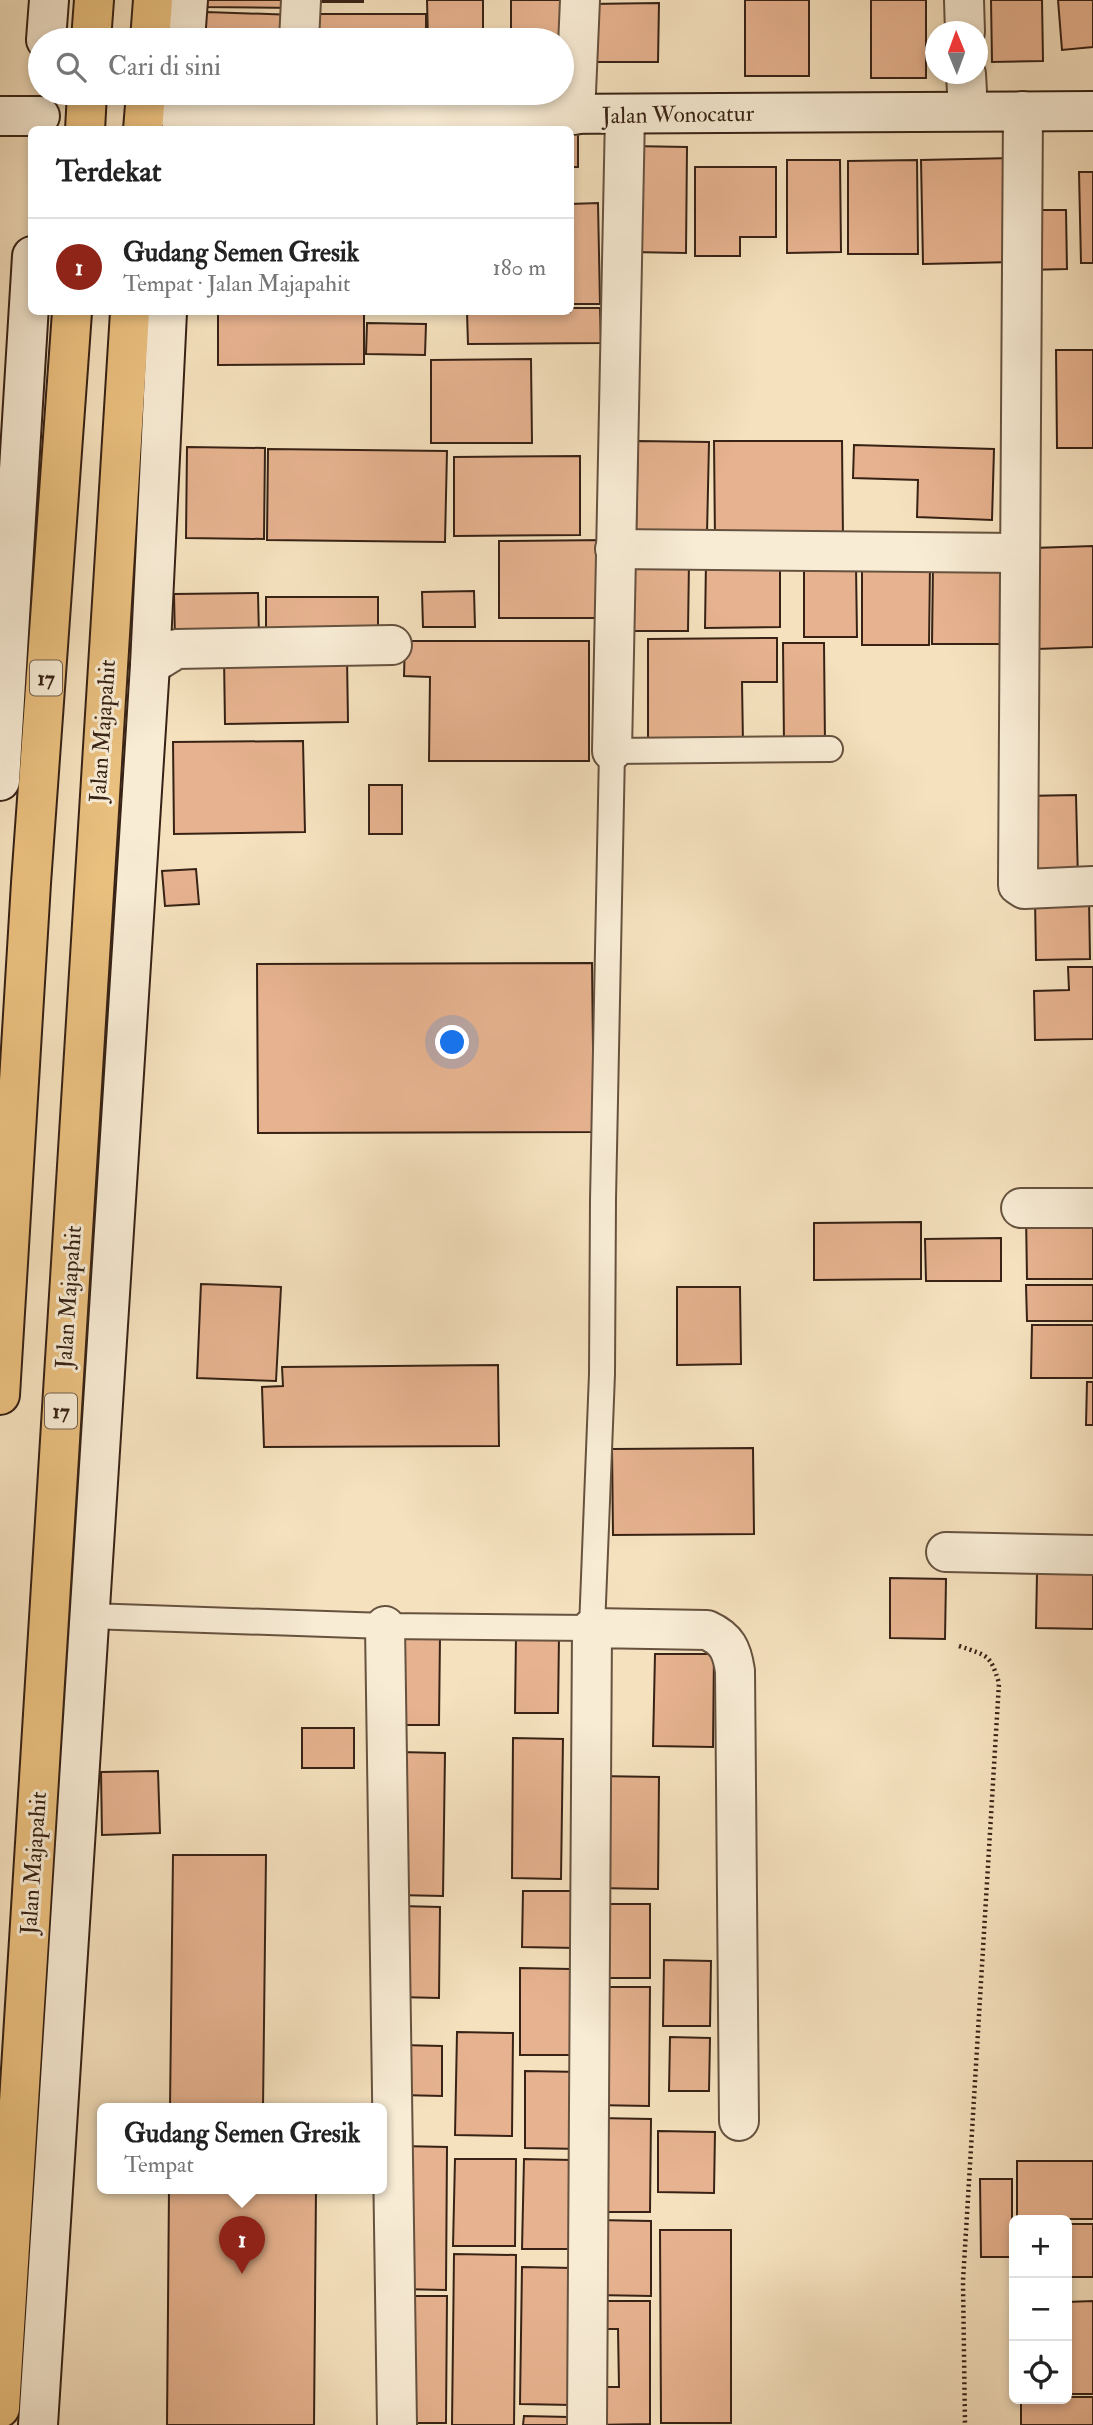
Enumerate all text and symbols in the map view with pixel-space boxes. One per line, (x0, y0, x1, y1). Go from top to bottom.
north arrow (925, 21, 988, 84)
search box (28, 28, 574, 105)
icon: search (52, 48, 90, 86)
text: Cari di sini (108, 51, 221, 83)
street label: Jalan Wonocatur (601, 99, 755, 130)
text: Terdekat (56, 153, 161, 190)
text: Gudang Semen Gresik (123, 237, 359, 269)
text: 1 (75, 253, 83, 282)
text: 180 m (493, 253, 546, 282)
text: Tempat · Jalan Majapahit (123, 269, 351, 298)
street label: Jalan Majapahit (83, 659, 123, 805)
road number: 17 (30, 660, 62, 696)
your location (435, 1025, 469, 1059)
street label: Jalan Majapahit (49, 1225, 89, 1371)
road number: 17 (45, 1394, 77, 1428)
street label: Jalan Majapahit (14, 1791, 54, 1937)
popup (97, 2103, 387, 2194)
text: Gudang Semen Gresik (124, 2118, 360, 2150)
text: Tempat (124, 2150, 194, 2179)
map controls (1009, 2215, 1072, 2404)
button: + (1009, 2215, 1072, 2278)
pin: 1 (219, 2216, 265, 2274)
button: − (1009, 2278, 1072, 2341)
button: locate (1009, 2341, 1072, 2404)

